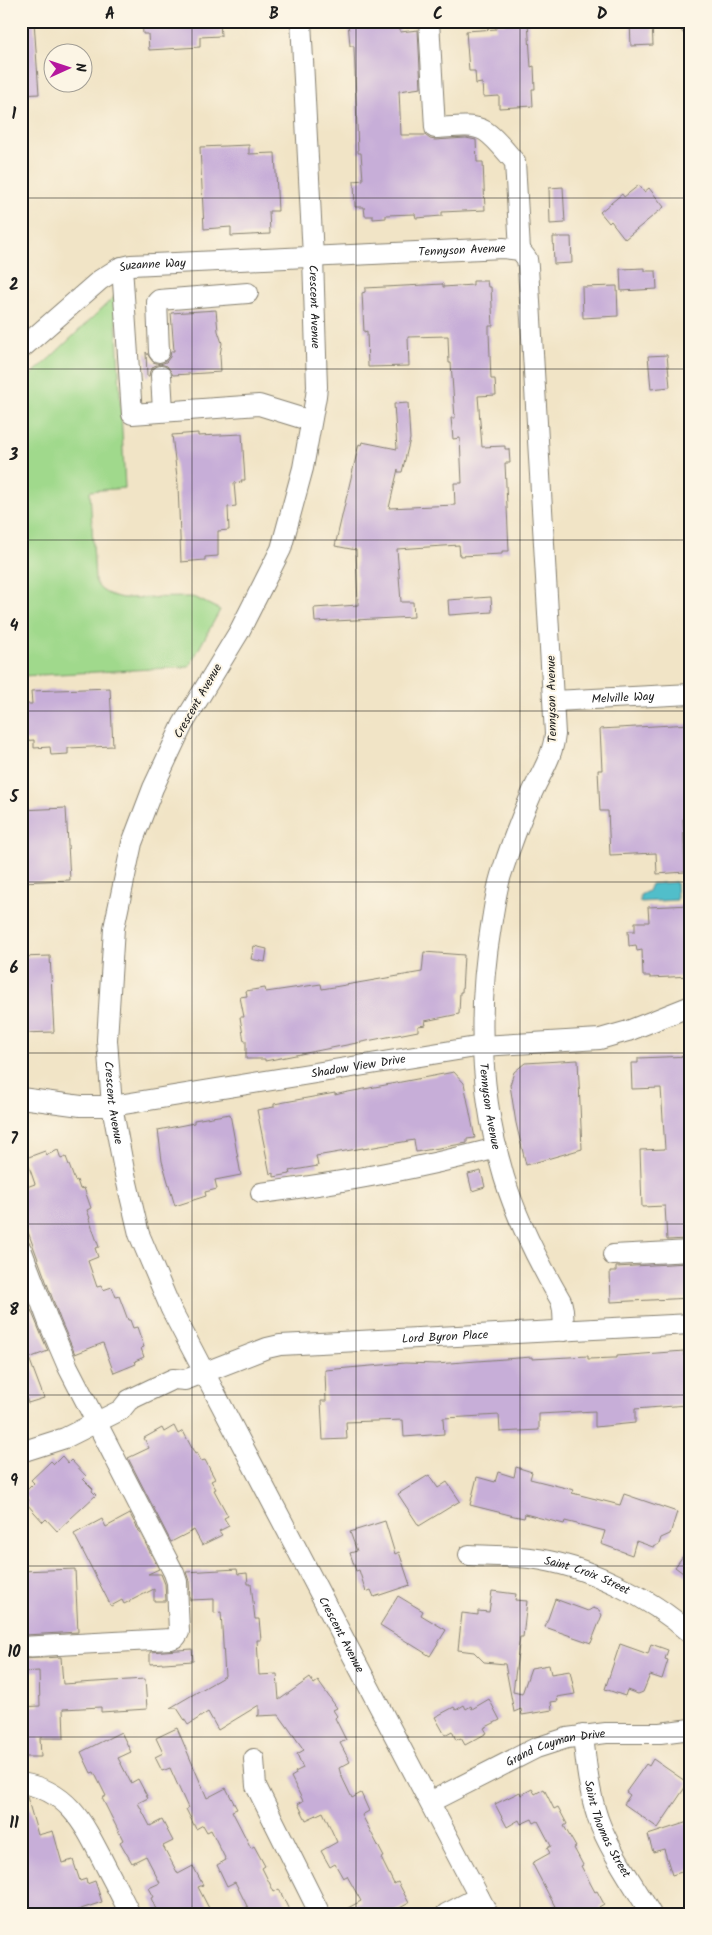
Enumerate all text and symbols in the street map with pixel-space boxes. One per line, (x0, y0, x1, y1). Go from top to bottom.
text: A (105, 2, 115, 27)
text: B (269, 2, 279, 27)
text: C (433, 2, 443, 27)
text: D (597, 2, 608, 27)
north arrow (42, 42, 92, 92)
text: N (69, 62, 91, 73)
text: 1 (12, 102, 17, 127)
street label: Tennyson Avenue (418, 238, 507, 261)
street label: Suzanne Way (117, 253, 186, 277)
street label: Crescent Avenue (304, 265, 325, 349)
text: 2 (9, 273, 19, 298)
text: 3 (9, 443, 19, 468)
text: 4 (10, 614, 19, 639)
street label: Tennyson Avenue (542, 655, 562, 743)
street label: Crescent Avenue (169, 660, 227, 742)
street label: Melville Way (591, 686, 655, 709)
text: 5 (9, 785, 20, 810)
text: 6 (10, 956, 19, 981)
street label: Shadow View Drive (310, 1049, 407, 1083)
street label: Crescent Avenue (99, 1060, 129, 1146)
street label: Tennyson Avenue (474, 1062, 506, 1152)
text: 7 (10, 1127, 18, 1152)
text: 8 (9, 1298, 19, 1323)
street label: Lord Byron Place (401, 1325, 489, 1348)
text: 9 (10, 1469, 18, 1494)
street label: Saint Croix Street (542, 1551, 634, 1600)
street label: Crescent Avenue (314, 1593, 370, 1677)
text: 10 (7, 1640, 21, 1665)
street label: Grand Cayman Drive (502, 1724, 607, 1771)
street label: Saint Thomas Street (579, 1779, 636, 1882)
text: 11 (9, 1811, 19, 1836)

